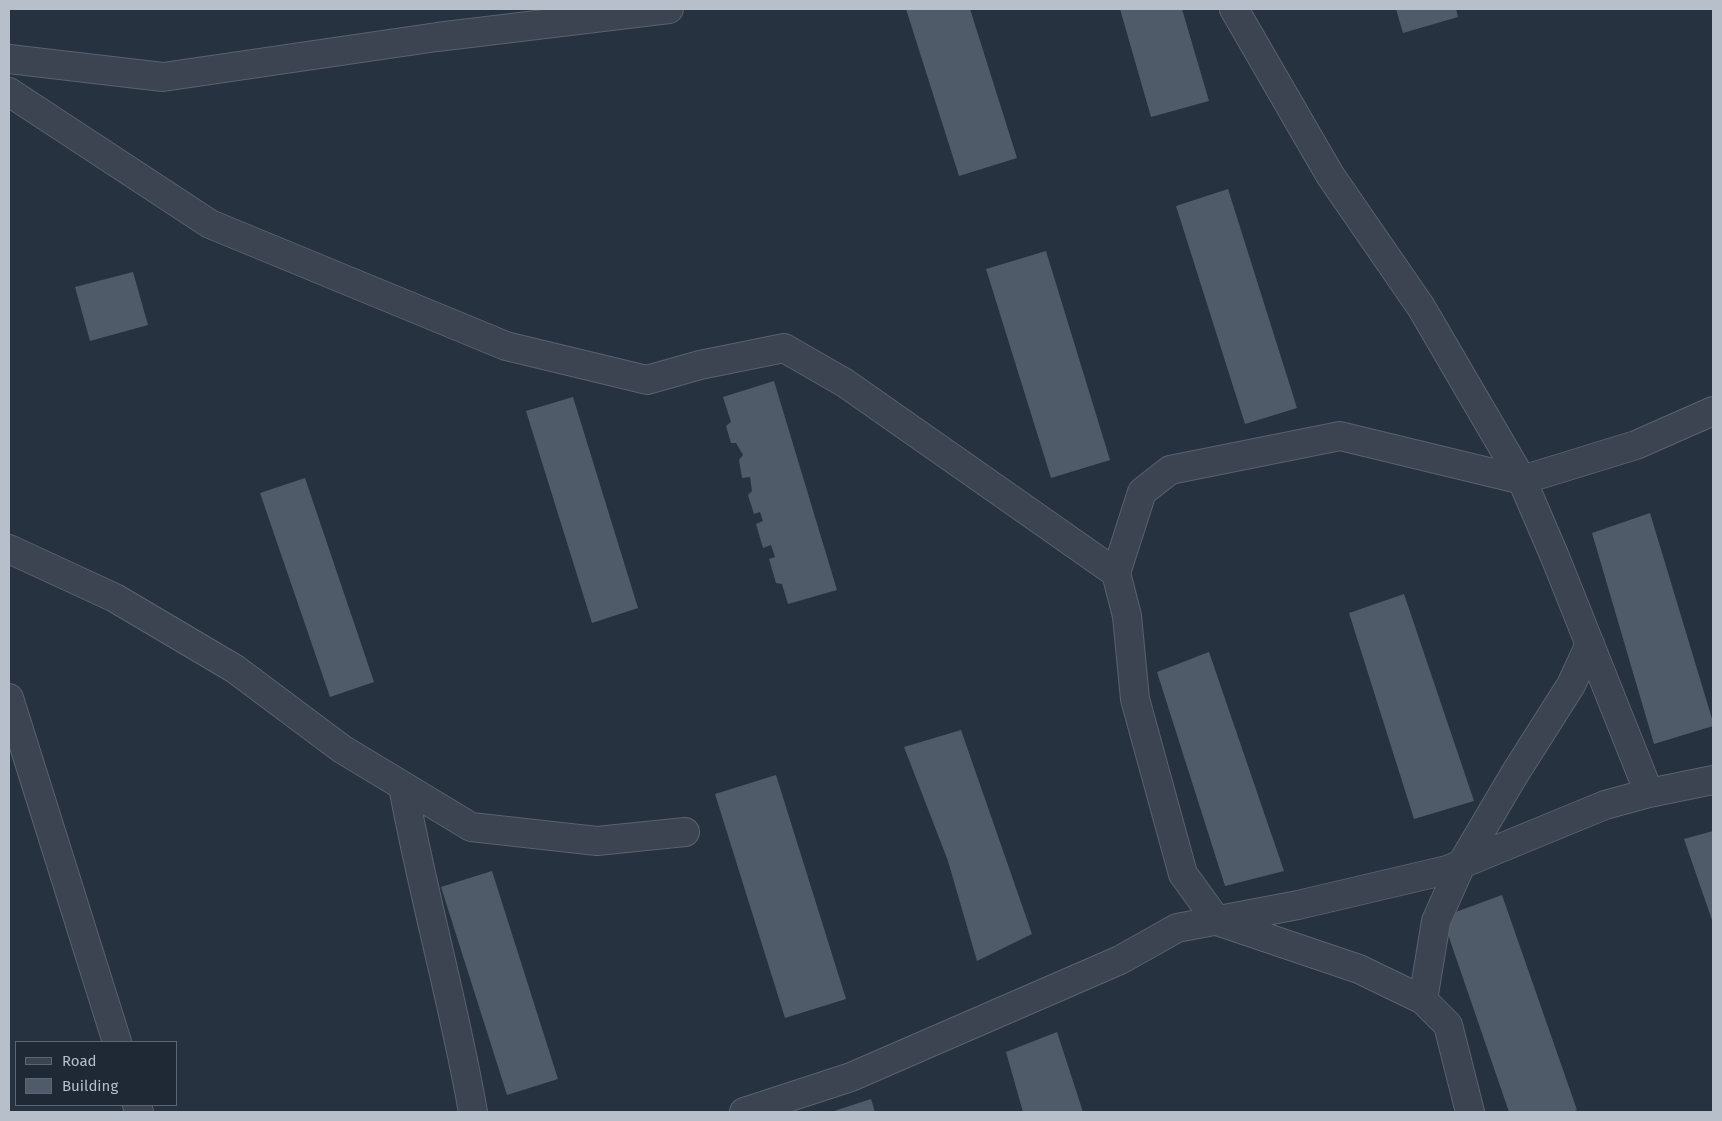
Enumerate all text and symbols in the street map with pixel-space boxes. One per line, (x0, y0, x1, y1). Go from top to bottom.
legend (15, 1041, 178, 1106)
text: Road (62, 1052, 97, 1070)
text: Building (62, 1077, 118, 1095)

